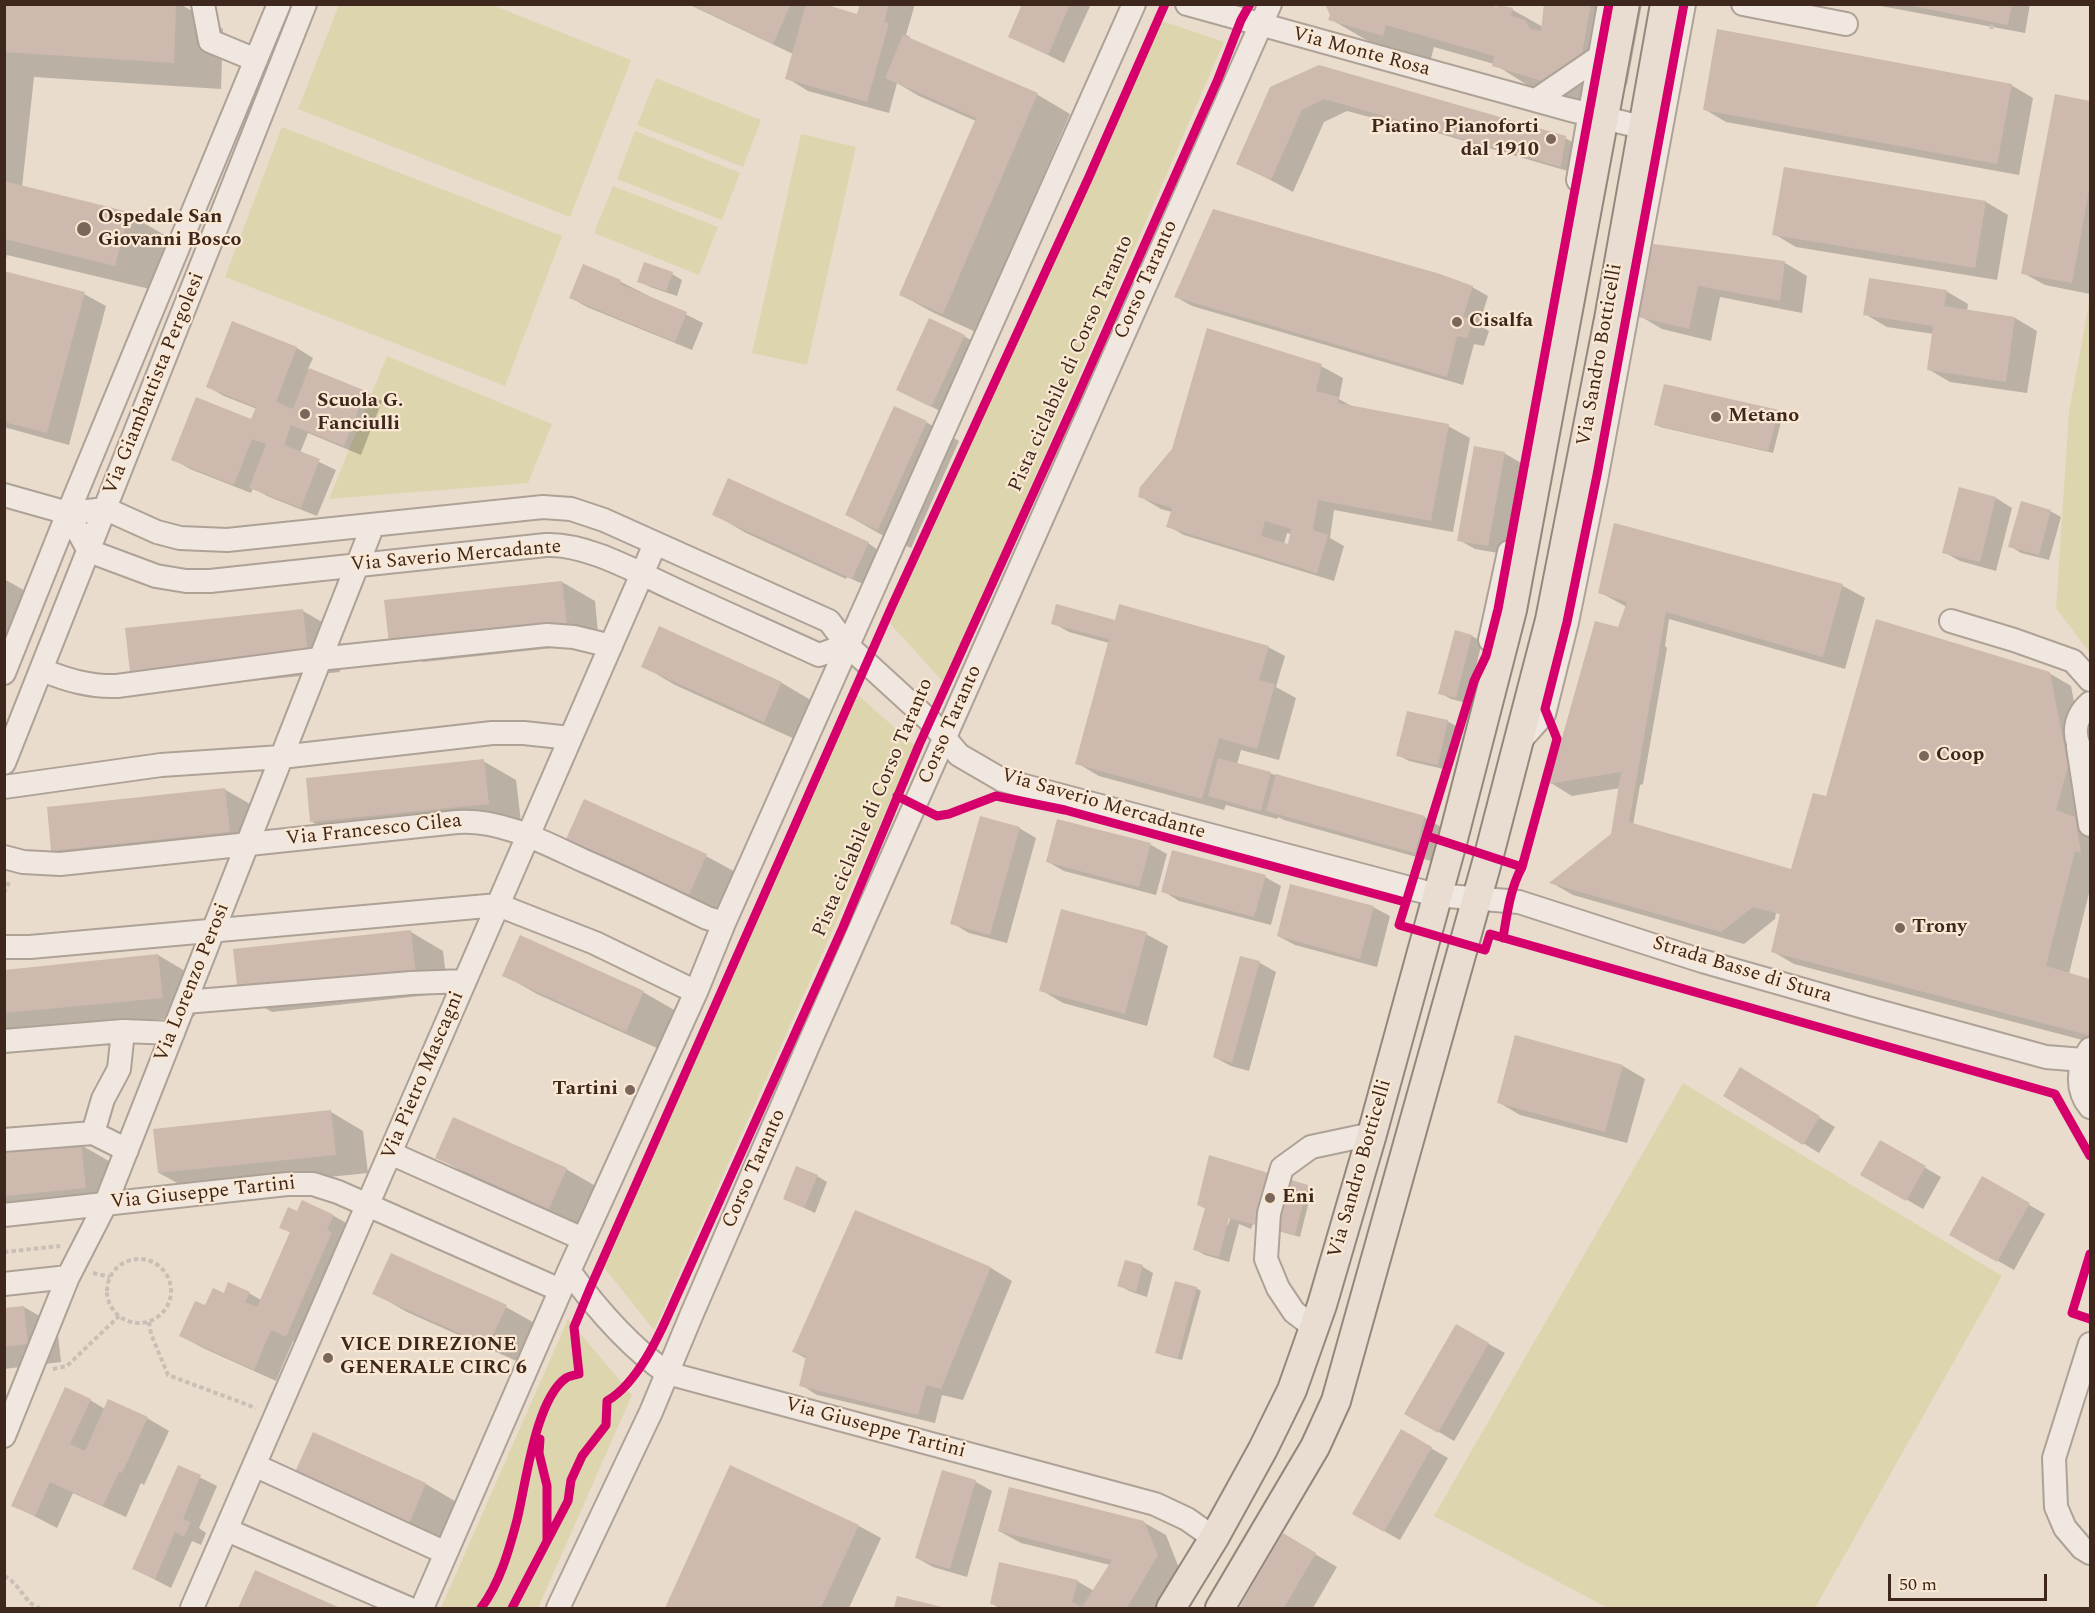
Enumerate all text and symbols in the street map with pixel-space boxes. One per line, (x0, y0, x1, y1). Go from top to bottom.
street label: Via Monte Rosa (1289, 23, 1433, 83)
place label: Piatino Pianoforti dal 1910 (1371, 116, 1539, 163)
marker: Piatino Pianoforti dal 1910 (1544, 132, 1558, 146)
place label: Ospedale San Giovanni Bosco (98, 206, 241, 253)
street label: Corso Taranto (1110, 217, 1184, 343)
marker: Ospedale San Giovanni Bosco (75, 220, 93, 238)
street label: Pista ciclabile di Corso Taranto (1004, 232, 1140, 496)
street label: Via Sandro Botticelli (1573, 262, 1629, 448)
street label: Via Giambattista Pergolesi (99, 269, 211, 499)
place label: Cisalfa (1469, 310, 1533, 334)
marker: Cisalfa (1450, 315, 1464, 329)
place label: Scuola G. Fanciulli (317, 390, 403, 437)
place label: Metano (1728, 405, 1799, 429)
marker: Scuola G. Fanciulli (298, 407, 312, 421)
marker: Metano (1709, 410, 1723, 424)
street label: Via Saverio Mercadante (350, 536, 562, 578)
street label: Corso Taranto (914, 662, 988, 788)
street label: Pista ciclabile di Corso Taranto (809, 675, 939, 941)
place label: Coop (1936, 744, 1984, 768)
marker: Coop (1917, 749, 1931, 763)
street label: Via Saverio Mercadante (998, 764, 1208, 846)
street label: Via Francesco Cilea (285, 810, 463, 852)
street label: Via Lorenzo Perosi (150, 900, 236, 1066)
place label: Trony (1912, 916, 1967, 940)
marker: Trony (1893, 921, 1907, 935)
street label: Strada Basse di Stura (1649, 932, 1835, 1010)
street label: Via Pietro Mascagni (378, 988, 470, 1164)
street label: Via Sandro Botticelli (1324, 1077, 1398, 1261)
place label: Tartini (552, 1078, 618, 1102)
marker: Tartini (623, 1083, 637, 1097)
street label: Corso Taranto (718, 1106, 792, 1232)
street label: Via Giuseppe Tartini (109, 1172, 297, 1216)
place label: Eni (1282, 1186, 1315, 1210)
marker: Eni (1263, 1191, 1277, 1205)
place label: VICE DIREZIONE GENERALE CIRC 6 (340, 1334, 527, 1381)
marker: VICE DIREZIONE GENERALE CIRC 6 (321, 1351, 335, 1365)
street label: Via Giuseppe Tartini (782, 1393, 968, 1465)
scale bar (1891, 1562, 2050, 1600)
text: 50 m (1899, 1571, 1937, 1598)

